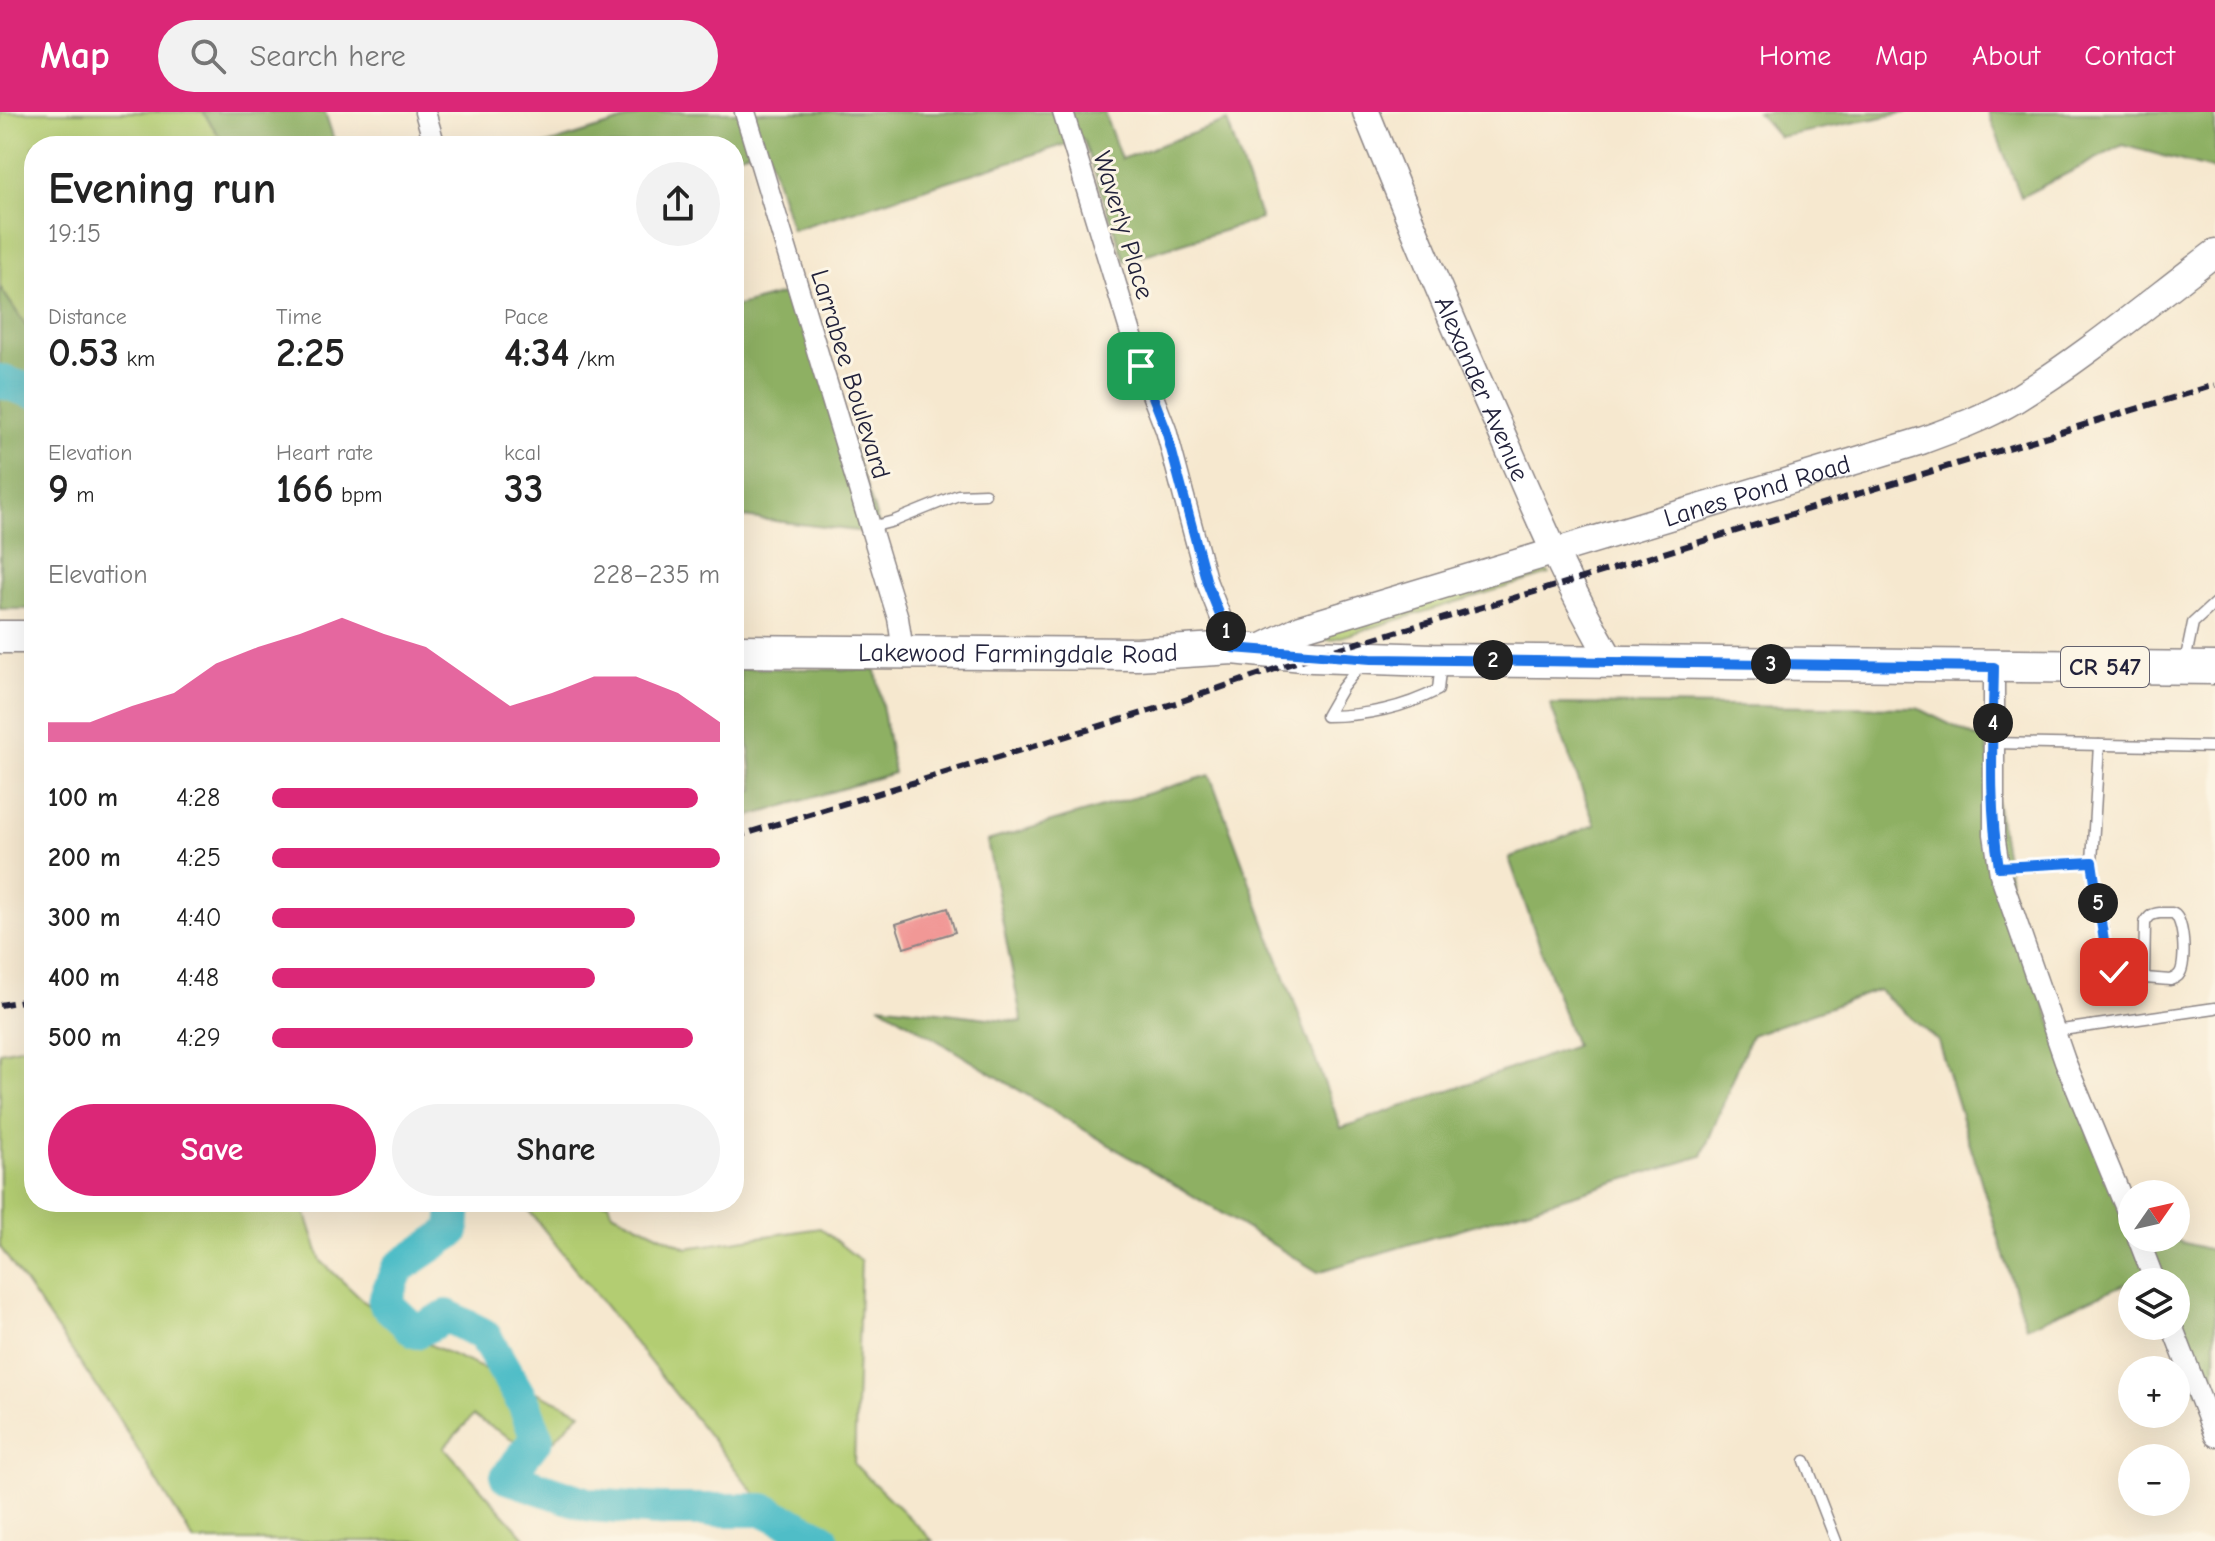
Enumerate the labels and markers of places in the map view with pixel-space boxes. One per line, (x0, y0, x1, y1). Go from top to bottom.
pin (1107, 332, 1175, 400)
pin: 1 (1206, 611, 1246, 651)
pin: 2 (1473, 640, 1513, 680)
pin: 3 (1751, 644, 1791, 684)
pin: 4 (1973, 703, 2013, 743)
pin: 5 (2078, 883, 2118, 923)
pin (2080, 938, 2148, 1006)

